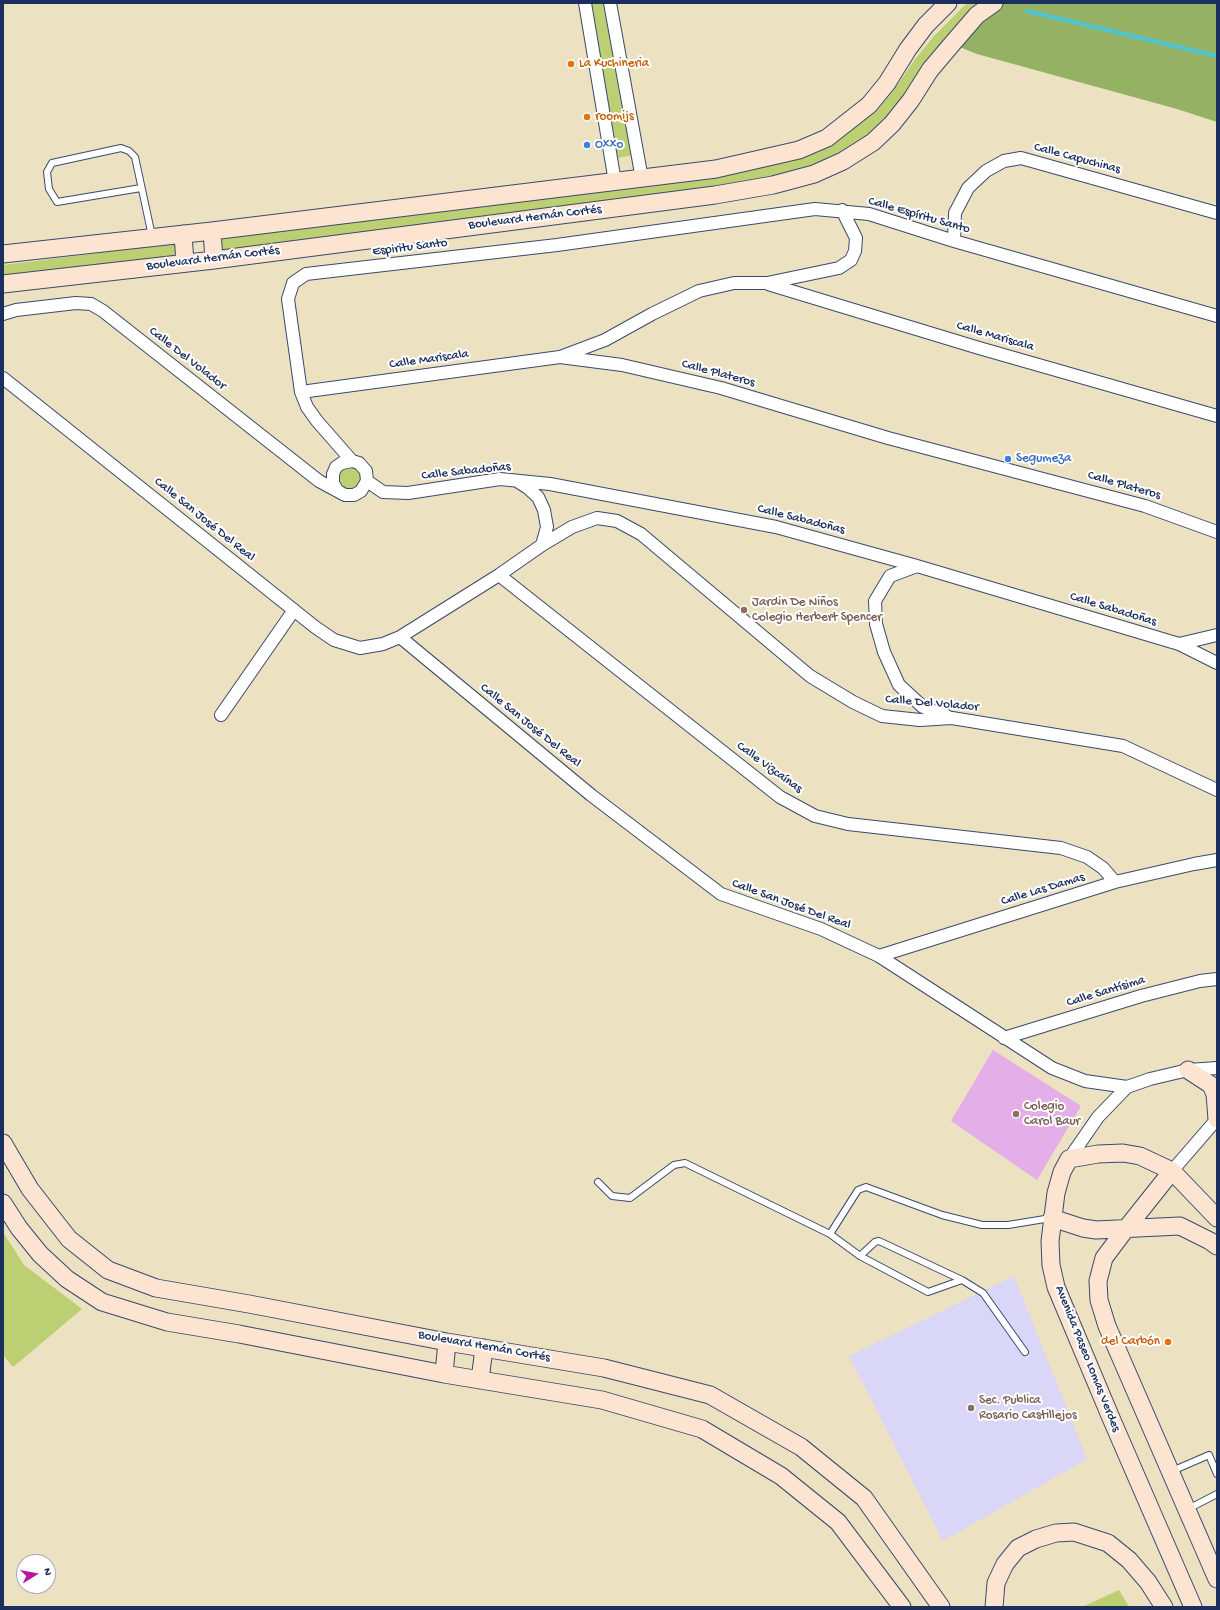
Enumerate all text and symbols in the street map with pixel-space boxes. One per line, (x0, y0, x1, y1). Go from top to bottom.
place label: La Kuchineria (579, 56, 649, 72)
marker: La Kuchineria (566, 59, 576, 69)
place label: roomijs (595, 109, 634, 125)
marker: roomijs (582, 112, 592, 122)
place label: Oxxo (595, 137, 623, 153)
marker: Oxxo (582, 140, 592, 150)
street label: Calle Capuchinas (1032, 140, 1122, 178)
street label: Calle Espíritu Santo (866, 194, 972, 238)
street label: Boulevard Hernán Cortés (468, 202, 602, 234)
street label: Espiritu Santo (372, 236, 448, 260)
street label: Boulevard Hernán Cortés (146, 243, 280, 275)
street label: Calle Mariscala (954, 318, 1036, 356)
street label: Calle Del Volador (145, 324, 229, 394)
street label: Calle Mariscala (388, 347, 470, 373)
street label: Calle Plateros (680, 357, 756, 391)
place label: Segumeza (1016, 451, 1071, 467)
marker: Segumeza (1003, 454, 1013, 464)
street label: Calle Sabadoñas (421, 460, 511, 484)
street label: Calle Plateros (1086, 468, 1162, 504)
street label: Calle San José Del Real (150, 475, 258, 565)
street label: Calle Sabadoñas (756, 502, 846, 538)
street label: Calle Sabadoñas (1068, 589, 1158, 631)
place label: Jardin De Niños Colegio Herbert Spencer (752, 595, 882, 626)
marker: Jardin De Niños Colegio Herbert Spencer (739, 605, 749, 615)
street label: Calle San José Del Real (476, 681, 584, 771)
street label: Calle Del Volador (885, 692, 979, 716)
street label: Calle Vizcaínas (733, 739, 805, 797)
street label: Calle Las Damas (999, 870, 1087, 910)
street label: Calle San José Del Real (730, 876, 852, 934)
street label: Calle Santísima (1065, 973, 1147, 1011)
place label: Colegio Carol Baur (1024, 1099, 1080, 1130)
marker: Colegio Carol Baur (1011, 1109, 1021, 1119)
street label: Avenida Paseo Lomas Verdes (1051, 1284, 1123, 1434)
street label: Boulevard Hernán Cortés (417, 1328, 551, 1366)
place label: del Carbón (1101, 1334, 1160, 1350)
marker: del Carbón (1163, 1337, 1173, 1347)
place label: Sec. Publica Rosario Castillejos (979, 1393, 1077, 1424)
marker: Sec. Publica Rosario Castillejos (966, 1403, 976, 1413)
north arrow (16, 1554, 56, 1594)
text: N (40, 1567, 53, 1577)

